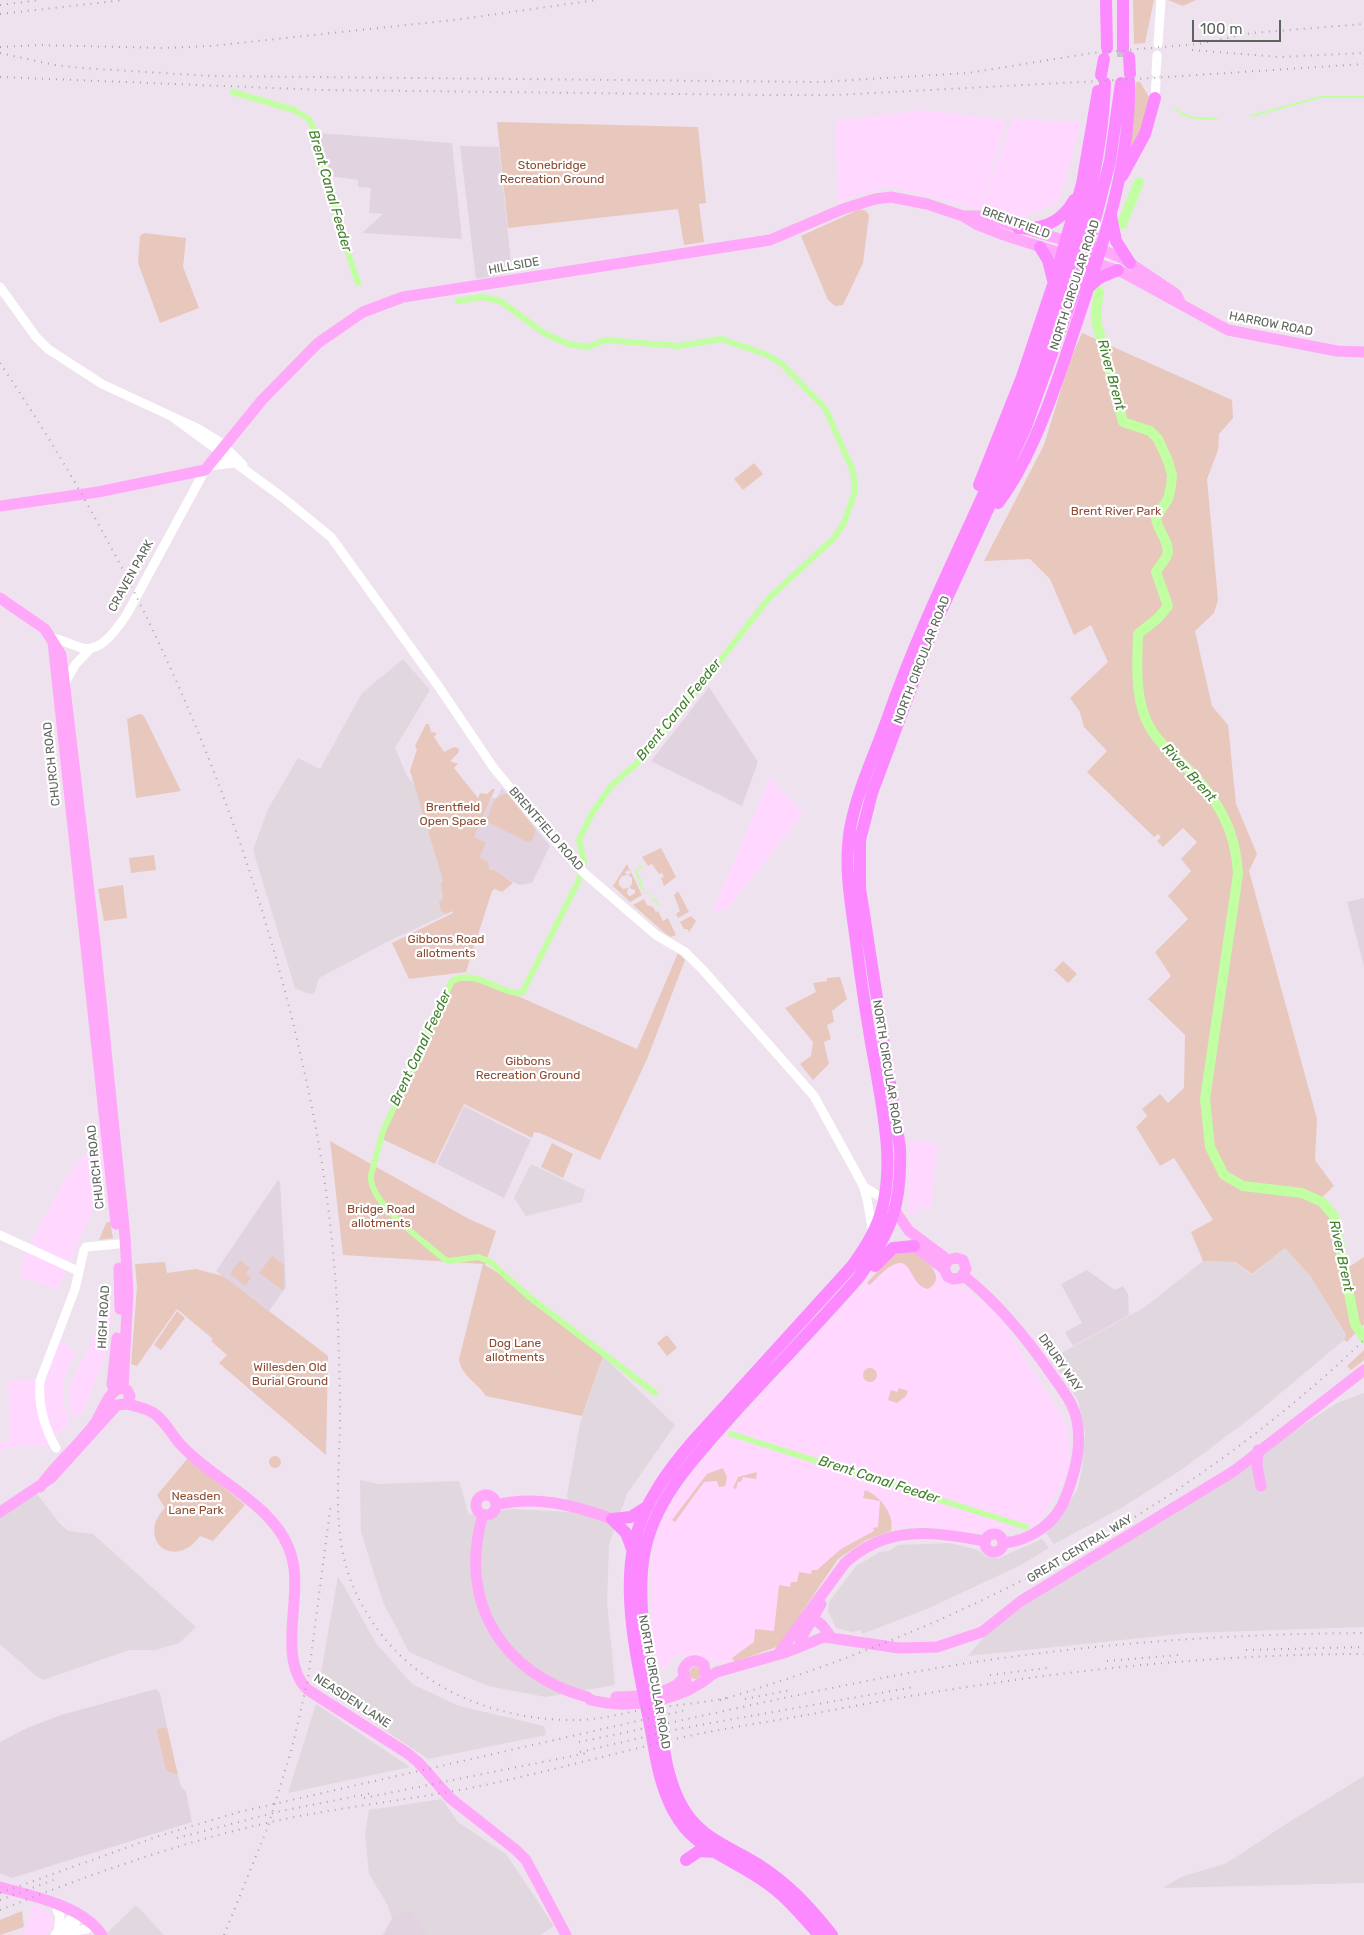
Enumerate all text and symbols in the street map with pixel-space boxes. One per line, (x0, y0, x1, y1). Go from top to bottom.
scale bar (1194, 10, 1283, 42)
text: 100 m (1200, 20, 1242, 38)
water label: Brent Canal Feeder (305, 128, 355, 254)
park label: Stonebridge Recreation Ground (500, 159, 604, 187)
street label: BRENTFIELD (980, 204, 1052, 242)
street label: NORTH CIRCULAR ROAD (1047, 218, 1103, 352)
street label: HILLSIDE (487, 254, 541, 278)
street label: HARROW ROAD (1228, 309, 1314, 339)
water label: River Brent (1093, 338, 1129, 412)
park label: Brent River Park (1071, 505, 1161, 519)
street label: CRAVEN PARK (105, 538, 157, 614)
street label: NORTH CIRCULAR ROAD (891, 594, 953, 726)
water label: Brent Canal Feeder (633, 656, 725, 764)
street label: CHURCH ROAD (40, 721, 64, 807)
water label: River Brent (1158, 740, 1220, 806)
street label: BRENTFIELD ROAD (506, 784, 586, 874)
park label: Brentfield Open Space (420, 801, 486, 829)
park label: Gibbons Road allotments (407, 933, 485, 961)
water label: Brent Canal Feeder (387, 987, 455, 1109)
street label: NORTH CIRCULAR ROAD (869, 999, 905, 1135)
park label: Gibbons Recreation Ground (476, 1055, 580, 1083)
street label: CHURCH ROAD (84, 1124, 108, 1210)
park label: Bridge Road allotments (347, 1203, 415, 1231)
water label: River Brent (1325, 1219, 1357, 1293)
street label: HIGH ROAD (95, 1285, 113, 1349)
street label: DRURY WAY (1035, 1331, 1085, 1395)
park label: Dog Lane allotments (485, 1337, 545, 1365)
park label: Willesden Old Burial Ground (252, 1361, 328, 1389)
water label: Brent Canal Feeder (816, 1453, 942, 1507)
park label: Neasden Lane Park (168, 1490, 224, 1518)
street label: GREAT CENTRAL WAY (1025, 1512, 1135, 1586)
street label: NORTH CIRCULAR ROAD (635, 1614, 673, 1750)
street label: NEASDEN LANE (311, 1671, 393, 1731)

